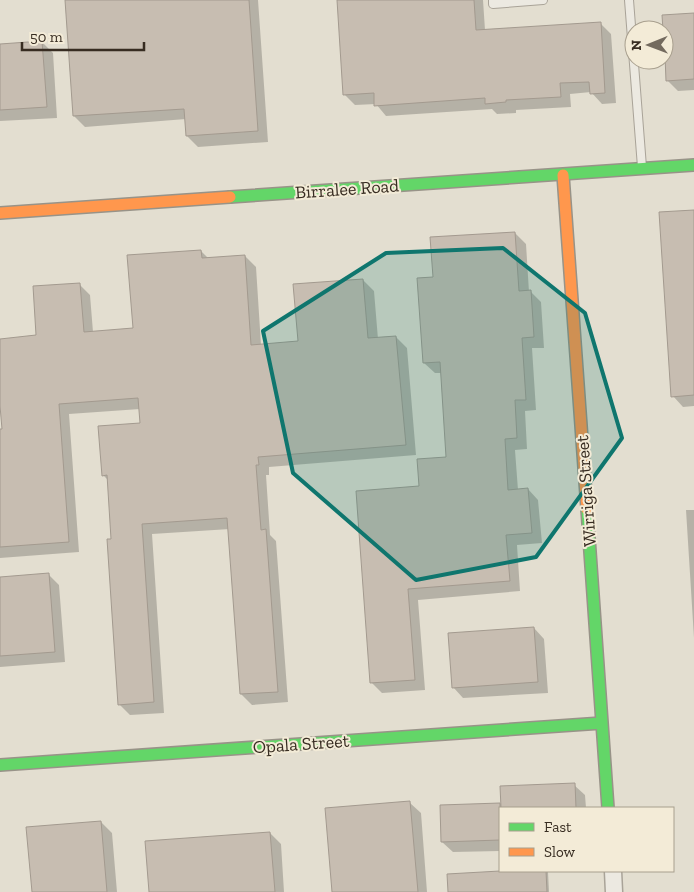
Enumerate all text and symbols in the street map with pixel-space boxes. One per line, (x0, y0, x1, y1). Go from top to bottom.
scale bar (22, 20, 145, 52)
north arrow (624, 20, 674, 70)
text: 50 m (30, 28, 63, 46)
text: N (628, 39, 645, 51)
street label: Birralee Road (294, 174, 400, 204)
street label: Wirriga Street (571, 434, 601, 548)
street label: Opala Street (252, 730, 350, 758)
legend (499, 807, 674, 872)
text: Fast (544, 818, 572, 836)
text: Slow (544, 843, 576, 861)

